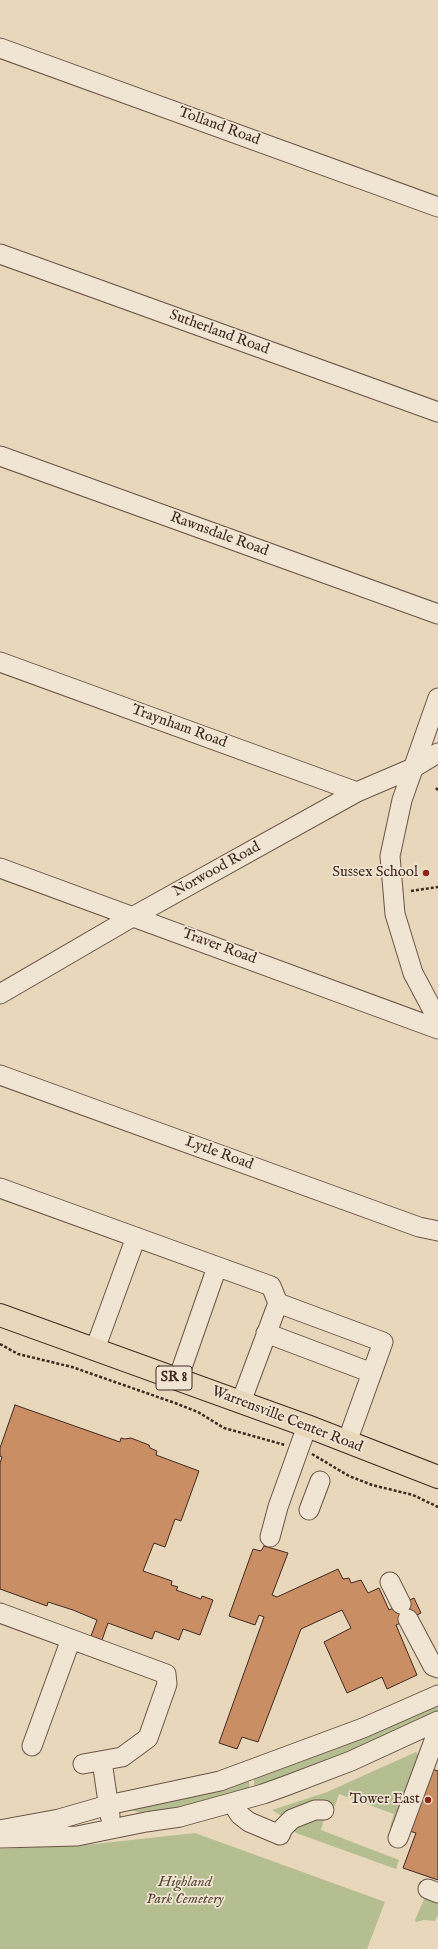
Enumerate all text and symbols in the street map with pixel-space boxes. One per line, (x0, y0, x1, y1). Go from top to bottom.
street label: Tolland Road (176, 104, 262, 150)
street label: Sutherland Road (167, 307, 271, 359)
street label: Rawnsdale Road (167, 509, 271, 561)
street label: Traynham Road (129, 701, 229, 753)
street label: Norwood Road (170, 839, 264, 901)
place label: Sussex School (332, 864, 418, 882)
marker: Sussex School (421, 868, 431, 878)
street label: Traver Road (179, 925, 259, 969)
street label: Lytle Road (183, 1133, 255, 1175)
road number: SR 8 (156, 1366, 192, 1390)
street label: Warrensville Center Road (209, 1383, 365, 1457)
place label: Tower East (350, 1791, 420, 1809)
marker: Tower East (423, 1795, 433, 1805)
park label: Highland Park Cemetery (146, 1874, 224, 1909)

